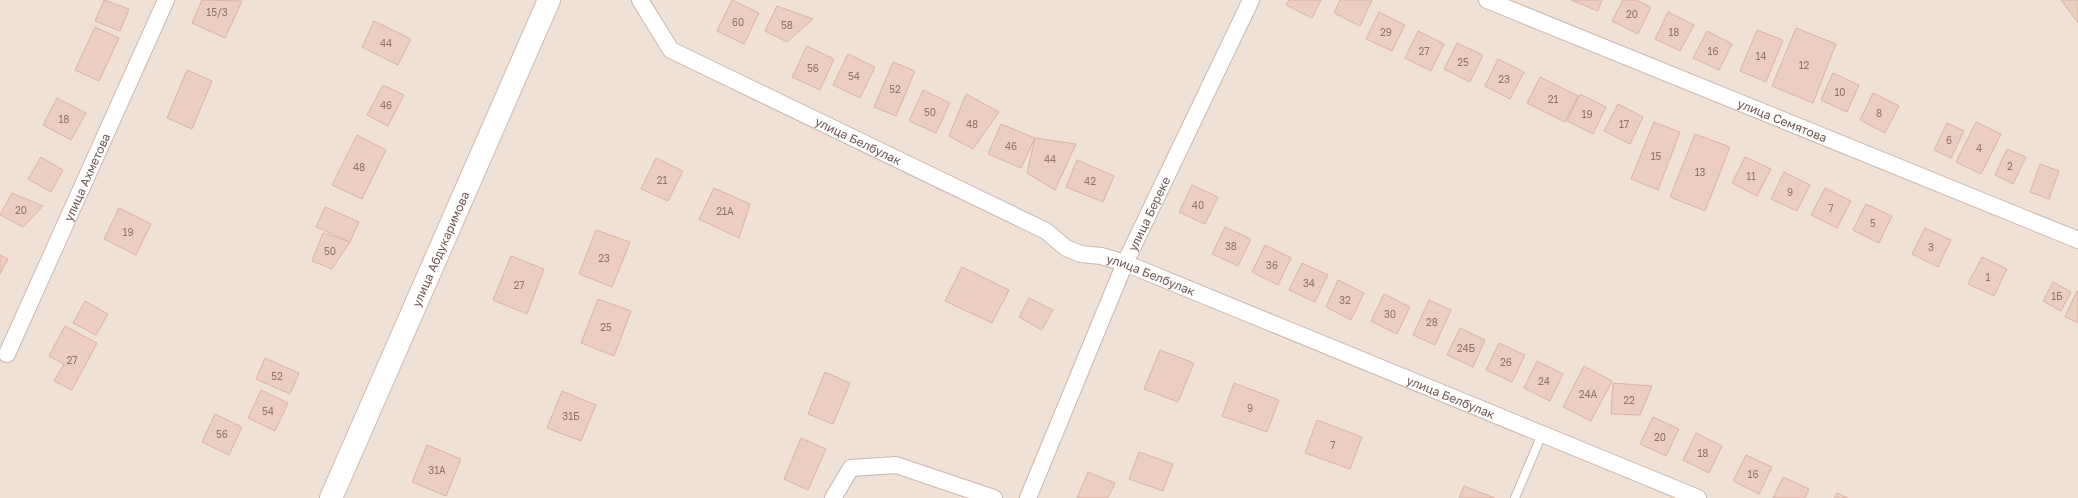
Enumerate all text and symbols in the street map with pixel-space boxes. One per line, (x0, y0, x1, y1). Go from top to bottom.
house number: 15/3 (206, 6, 228, 18)
house number: 20 (1626, 8, 1638, 20)
house number: 60 (732, 16, 744, 28)
house number: 58 (781, 19, 793, 31)
house number: 29 (1380, 26, 1392, 38)
house number: 18 (1669, 26, 1679, 38)
house number: 44 (380, 37, 392, 49)
house number: 27 (1418, 45, 1430, 57)
house number: 16 (1708, 45, 1718, 57)
house number: 14 (1756, 50, 1766, 62)
house number: 25 (1457, 56, 1469, 68)
house number: 12 (1799, 59, 1810, 71)
house number: 56 (807, 62, 819, 74)
house number: 54 (848, 70, 860, 82)
house number: 23 (1498, 73, 1510, 85)
house number: 52 (889, 83, 901, 95)
house number: 10 (1834, 86, 1846, 98)
house number: 21 (1548, 93, 1558, 105)
street label: улица Семятова (1736, 95, 1830, 145)
house number: 46 (380, 99, 392, 111)
house number: 50 (924, 106, 936, 118)
house number: 8 (1876, 107, 1882, 119)
house number: 19 (1582, 108, 1592, 120)
house number: 18 (59, 113, 69, 125)
street label: улица Белбулак (813, 113, 904, 168)
house number: 48 (966, 118, 978, 130)
house number: 17 (1619, 118, 1629, 130)
street label: улица Ахметова (60, 131, 113, 223)
house number: 6 (1946, 134, 1952, 146)
house number: 46 (1005, 140, 1017, 152)
house number: 4 (1976, 142, 1982, 154)
house number: 15 (1651, 150, 1662, 162)
house number: 44 (1044, 153, 1056, 165)
house number: 2 (2007, 160, 2013, 172)
house number: 48 (353, 161, 365, 173)
house number: 13 (1695, 166, 1705, 178)
house number: 11 (1746, 170, 1756, 182)
house number: 21 (657, 174, 667, 186)
street label: улица Береке (1124, 174, 1173, 253)
house number: 42 (1084, 175, 1096, 187)
house number: 9 (1787, 186, 1793, 198)
street label: улица Абдукаримова (408, 189, 472, 309)
house number: 40 (1192, 199, 1204, 211)
house number: 7 (1828, 202, 1834, 214)
house number: 20 (15, 204, 27, 216)
house number: 21А (716, 205, 734, 217)
house number: 5 (1870, 217, 1876, 229)
house number: 19 (123, 226, 133, 238)
house number: 38 (1225, 240, 1237, 252)
house number: 3 (1928, 241, 1934, 253)
house number: 50 (324, 245, 336, 257)
street label: улица Белбулак (1105, 251, 1198, 299)
house number: 23 (598, 252, 610, 264)
house number: 36 (1266, 259, 1278, 271)
house number: 1 (1986, 271, 1991, 283)
house number: 34 (1303, 277, 1315, 289)
house number: 27 (513, 279, 525, 291)
house number: 1Б (2051, 290, 2063, 302)
house number: 32 (1339, 294, 1351, 306)
house number: 30 (1384, 308, 1396, 320)
house number: 28 (1426, 316, 1438, 328)
house number: 25 (600, 321, 612, 333)
house number: 24Б (1457, 342, 1476, 354)
house number: 27 (66, 354, 78, 366)
house number: 26 (1500, 356, 1512, 368)
house number: 52 (271, 370, 283, 382)
street label: улица Белбулак (1405, 372, 1497, 422)
house number: 24 (1538, 375, 1550, 387)
house number: 24А (1579, 388, 1598, 400)
house number: 22 (1623, 394, 1635, 406)
house number: 9 (1247, 402, 1253, 414)
house number: 54 (262, 405, 274, 417)
house number: 31Б (562, 410, 580, 422)
house number: 56 (216, 428, 228, 440)
house number: 20 (1654, 431, 1666, 443)
house number: 7 (1330, 439, 1336, 451)
house number: 18 (1698, 447, 1708, 459)
house number: 31А (428, 464, 446, 476)
house number: 16 (1748, 468, 1758, 480)

